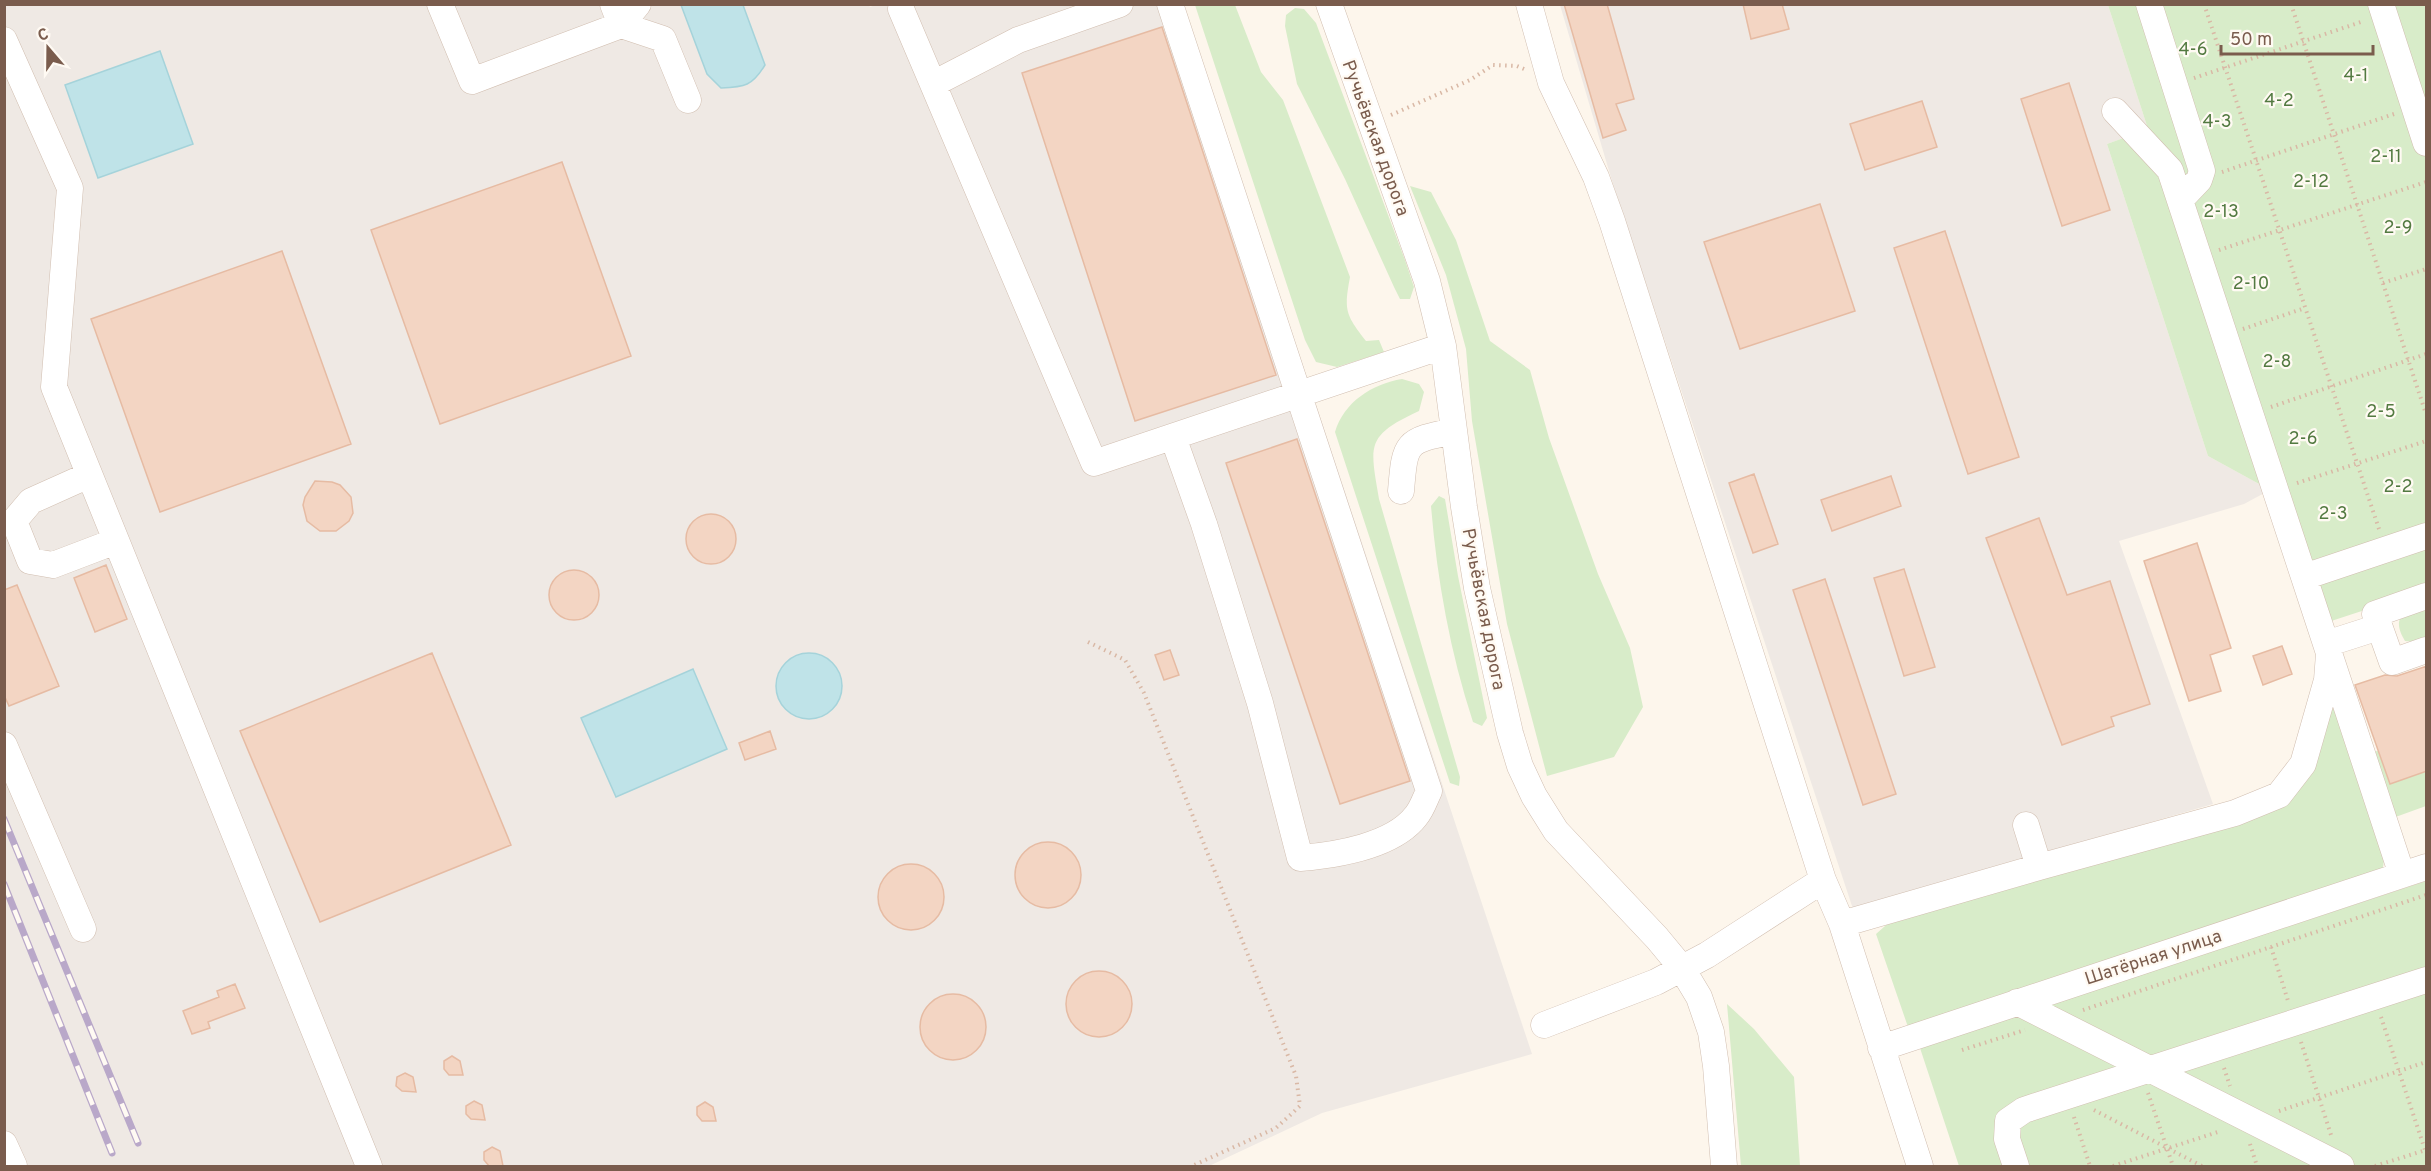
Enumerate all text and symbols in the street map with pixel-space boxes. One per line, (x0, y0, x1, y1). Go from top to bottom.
north arrow (18, 18, 78, 78)
scale bar (2221, 18, 2372, 56)
text: С (35, 25, 52, 47)
text: 50 m (2230, 29, 2272, 52)
park label: 4-6 (2178, 39, 2208, 62)
street label: Ручьёвская дорога (1336, 57, 1413, 220)
park label: 4-1 (2343, 65, 2369, 88)
park label: 4-2 (2264, 90, 2294, 113)
park label: 4-3 (2202, 111, 2232, 134)
park label: 2-11 (2370, 146, 2402, 169)
park label: 2-12 (2293, 171, 2329, 194)
park label: 2-13 (2203, 201, 2239, 224)
park label: 2-9 (2384, 217, 2412, 240)
park label: 2-10 (2233, 273, 2269, 296)
park label: 2-8 (2262, 351, 2292, 374)
park label: 2-5 (2366, 401, 2396, 424)
park label: 2-6 (2289, 428, 2317, 451)
park label: 2-2 (2383, 476, 2413, 499)
park label: 2-3 (2318, 503, 2348, 526)
street label: Ручьёвская дорога (1456, 526, 1509, 692)
street label: Шатёрная улица (2082, 925, 2225, 991)

